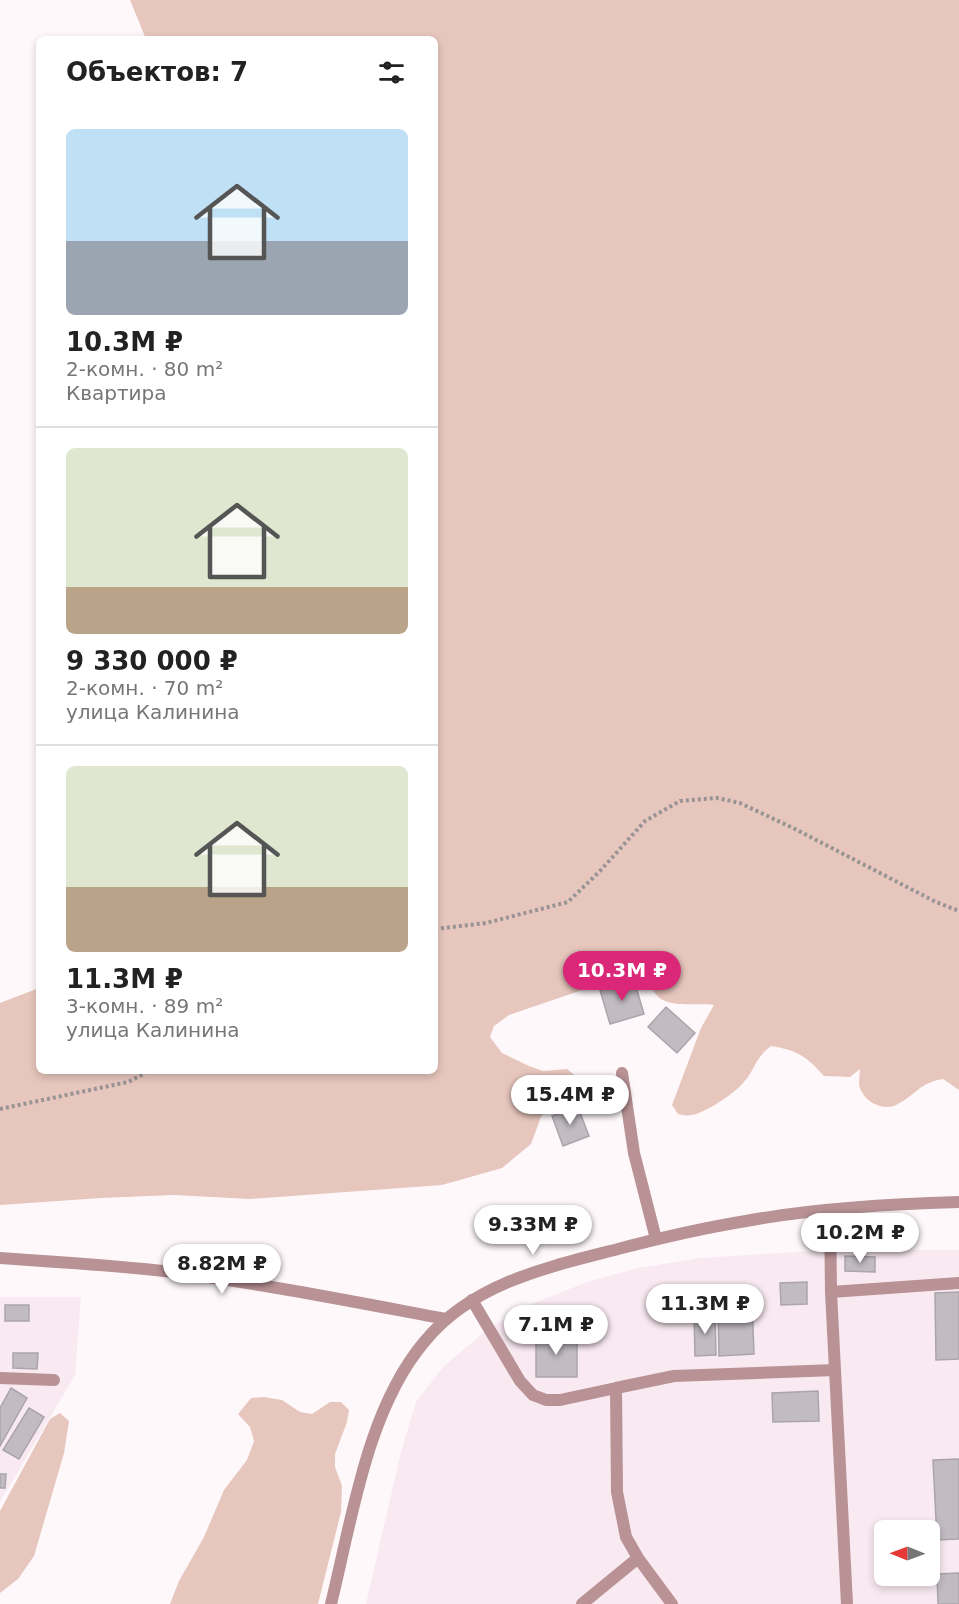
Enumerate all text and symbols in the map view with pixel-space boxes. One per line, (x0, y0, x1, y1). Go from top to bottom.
icon: filters (375, 56, 408, 89)
text: Объектов: 7 (66, 57, 248, 87)
icon: home (183, 168, 291, 276)
text: 10.3M ₽ (66, 327, 183, 357)
text: 2-комн. · 80 m² (66, 357, 223, 381)
text: Квартира (66, 381, 167, 405)
icon: home (183, 487, 291, 595)
text: 9 330 000 ₽ (66, 646, 238, 676)
text: 2-комн. · 70 m² (66, 676, 223, 700)
text: улица Калинина (66, 700, 240, 724)
icon: home (183, 805, 291, 913)
pin: 10.3M ₽ (567, 951, 677, 1002)
text: 10.3M ₽ (577, 958, 667, 982)
text: 11.3M ₽ (66, 964, 183, 994)
text: 3-комн. · 89 m² (66, 994, 223, 1018)
text: улица Калинина (66, 1018, 240, 1042)
pin: 15.4M ₽ (515, 1075, 625, 1126)
text: 15.4M ₽ (525, 1082, 615, 1106)
pin: 9.33M ₽ (478, 1205, 588, 1256)
text: 9.33M ₽ (488, 1212, 578, 1236)
pin: 10.2M ₽ (805, 1213, 915, 1264)
text: 10.2M ₽ (815, 1220, 905, 1244)
pin: 8.82M ₽ (167, 1244, 277, 1295)
text: 8.82M ₽ (177, 1251, 267, 1275)
pin: 11.3M ₽ (650, 1284, 760, 1335)
text: 11.3M ₽ (660, 1291, 750, 1315)
pin: 7.1M ₽ (507, 1305, 605, 1356)
text: 7.1M ₽ (518, 1312, 594, 1336)
north arrow (874, 1520, 940, 1586)
map controls (874, 1520, 940, 1586)

